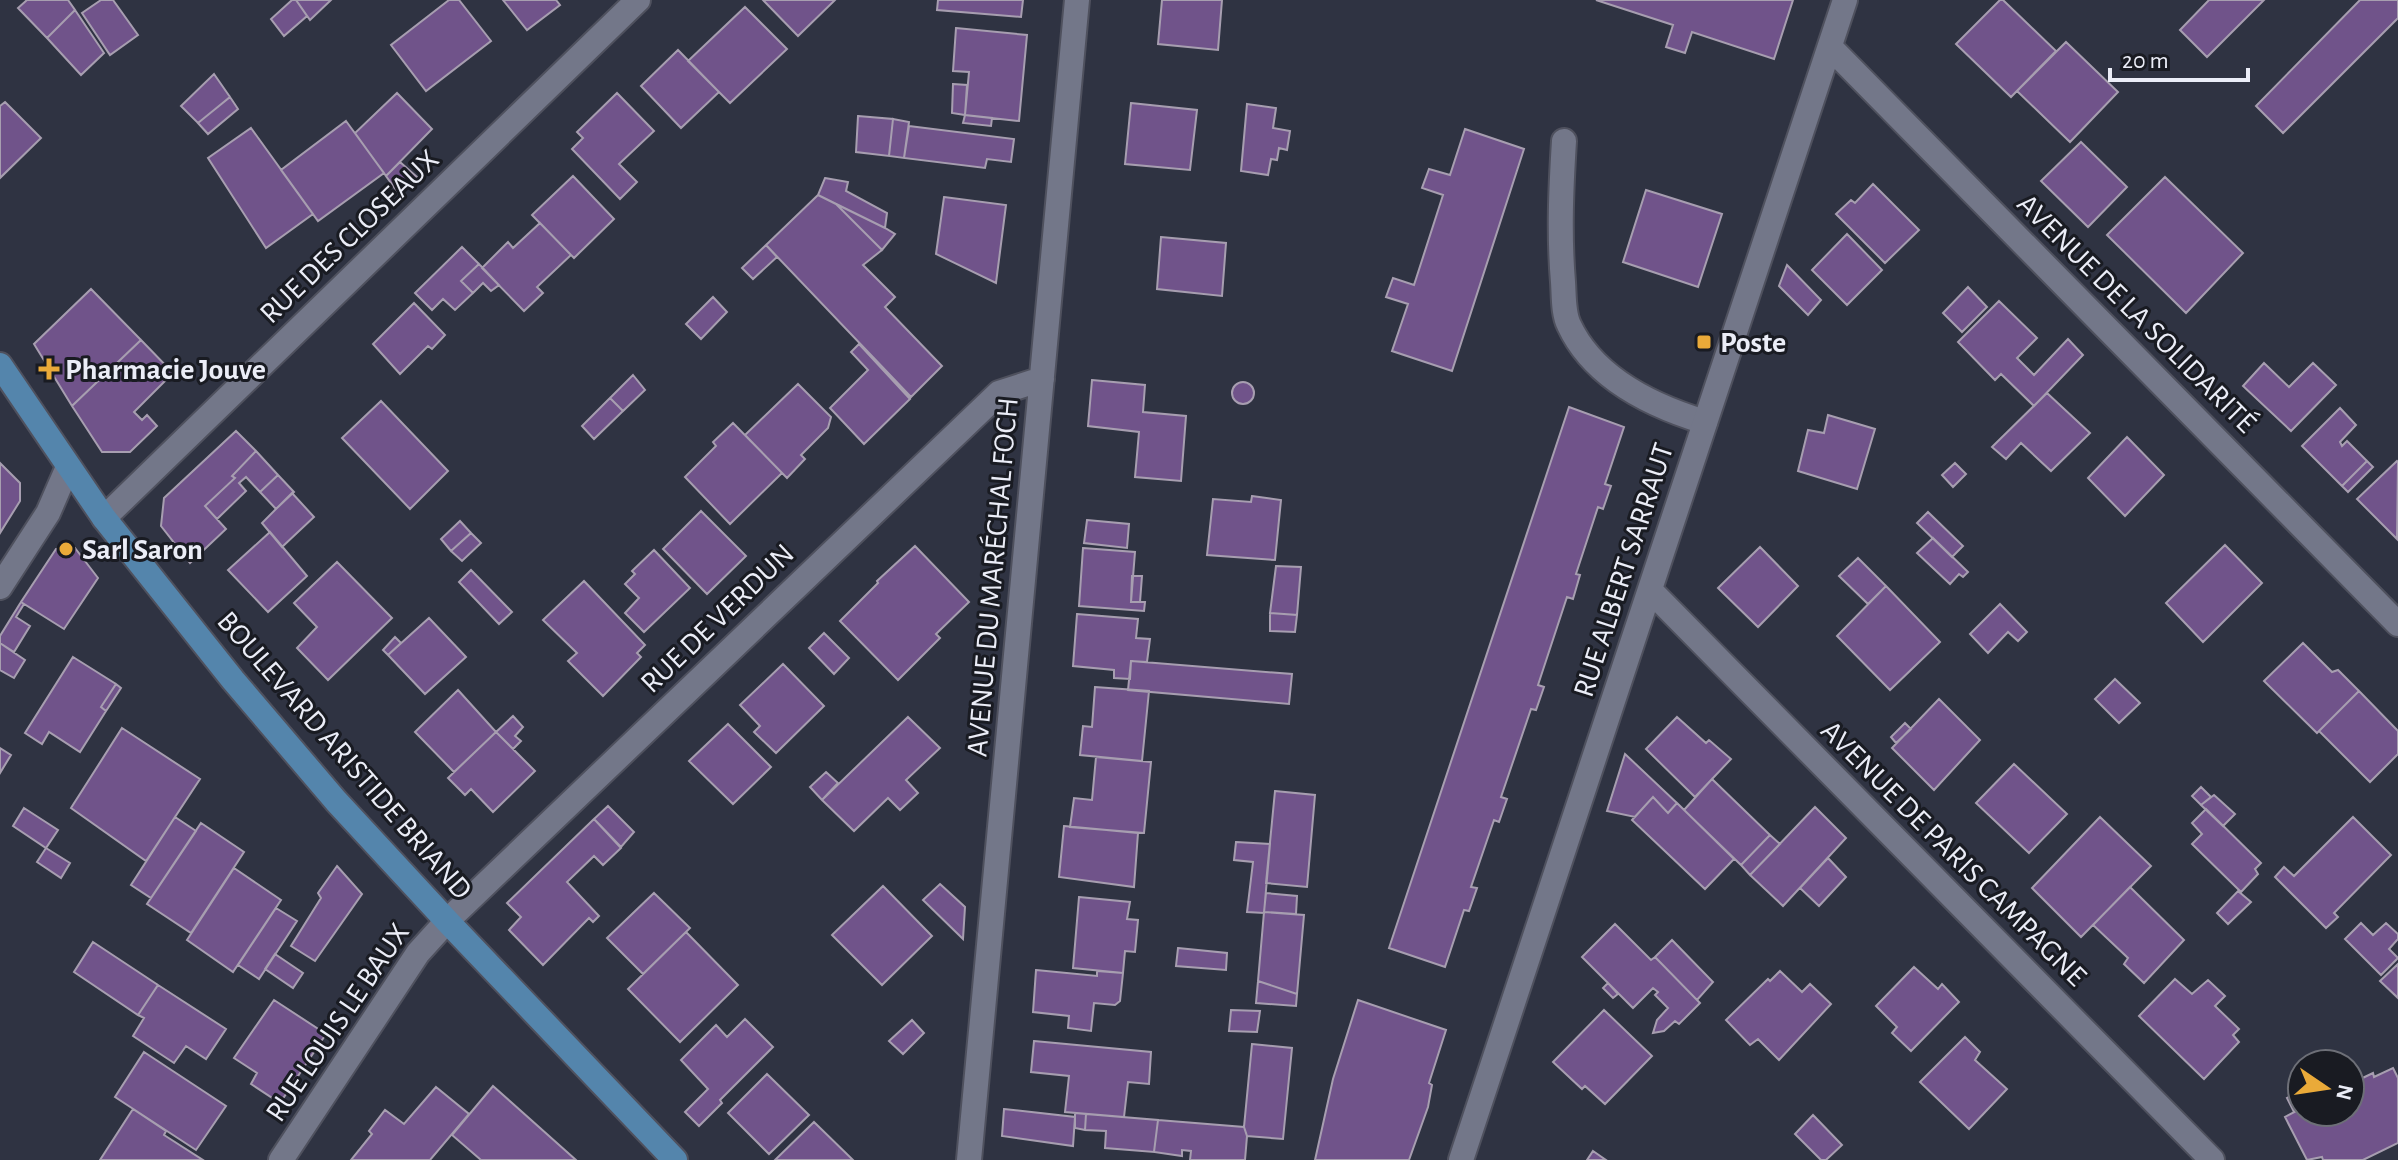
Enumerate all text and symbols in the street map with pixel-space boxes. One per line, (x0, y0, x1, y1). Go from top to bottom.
scale bar (2110, 32, 2248, 82)
text: 20 m (2122, 49, 2169, 73)
street label: RUE DES CLOSEAUX (255, 144, 445, 329)
street label: AVENUE DE LA SOLIDARITÉ (2011, 187, 2263, 439)
place label: Poste (1720, 328, 1786, 358)
marker: Poste (1695, 333, 1713, 351)
place label: Pharmacie Jouve (65, 355, 266, 385)
marker: Pharmacie Jouve (40, 360, 58, 378)
street label: AVENUE DU MARÉCHAL FOCH (960, 396, 1024, 758)
street label: RUE ALBERT SARRAUT (1569, 439, 1679, 701)
place label: Sarl Saron (82, 535, 203, 565)
street label: RUE DE VERDUN (635, 539, 800, 699)
marker: Sarl Saron (57, 540, 75, 558)
street label: BOULEVARD ARISTIDE BRIAND (211, 606, 477, 905)
street label: AVENUE DE PARIS CAMPAGNE (1815, 715, 2092, 992)
street label: RUE LOUIS LE BAUX (261, 918, 415, 1127)
north arrow (2286, 1048, 2366, 1128)
text: N (2332, 1082, 2357, 1102)

